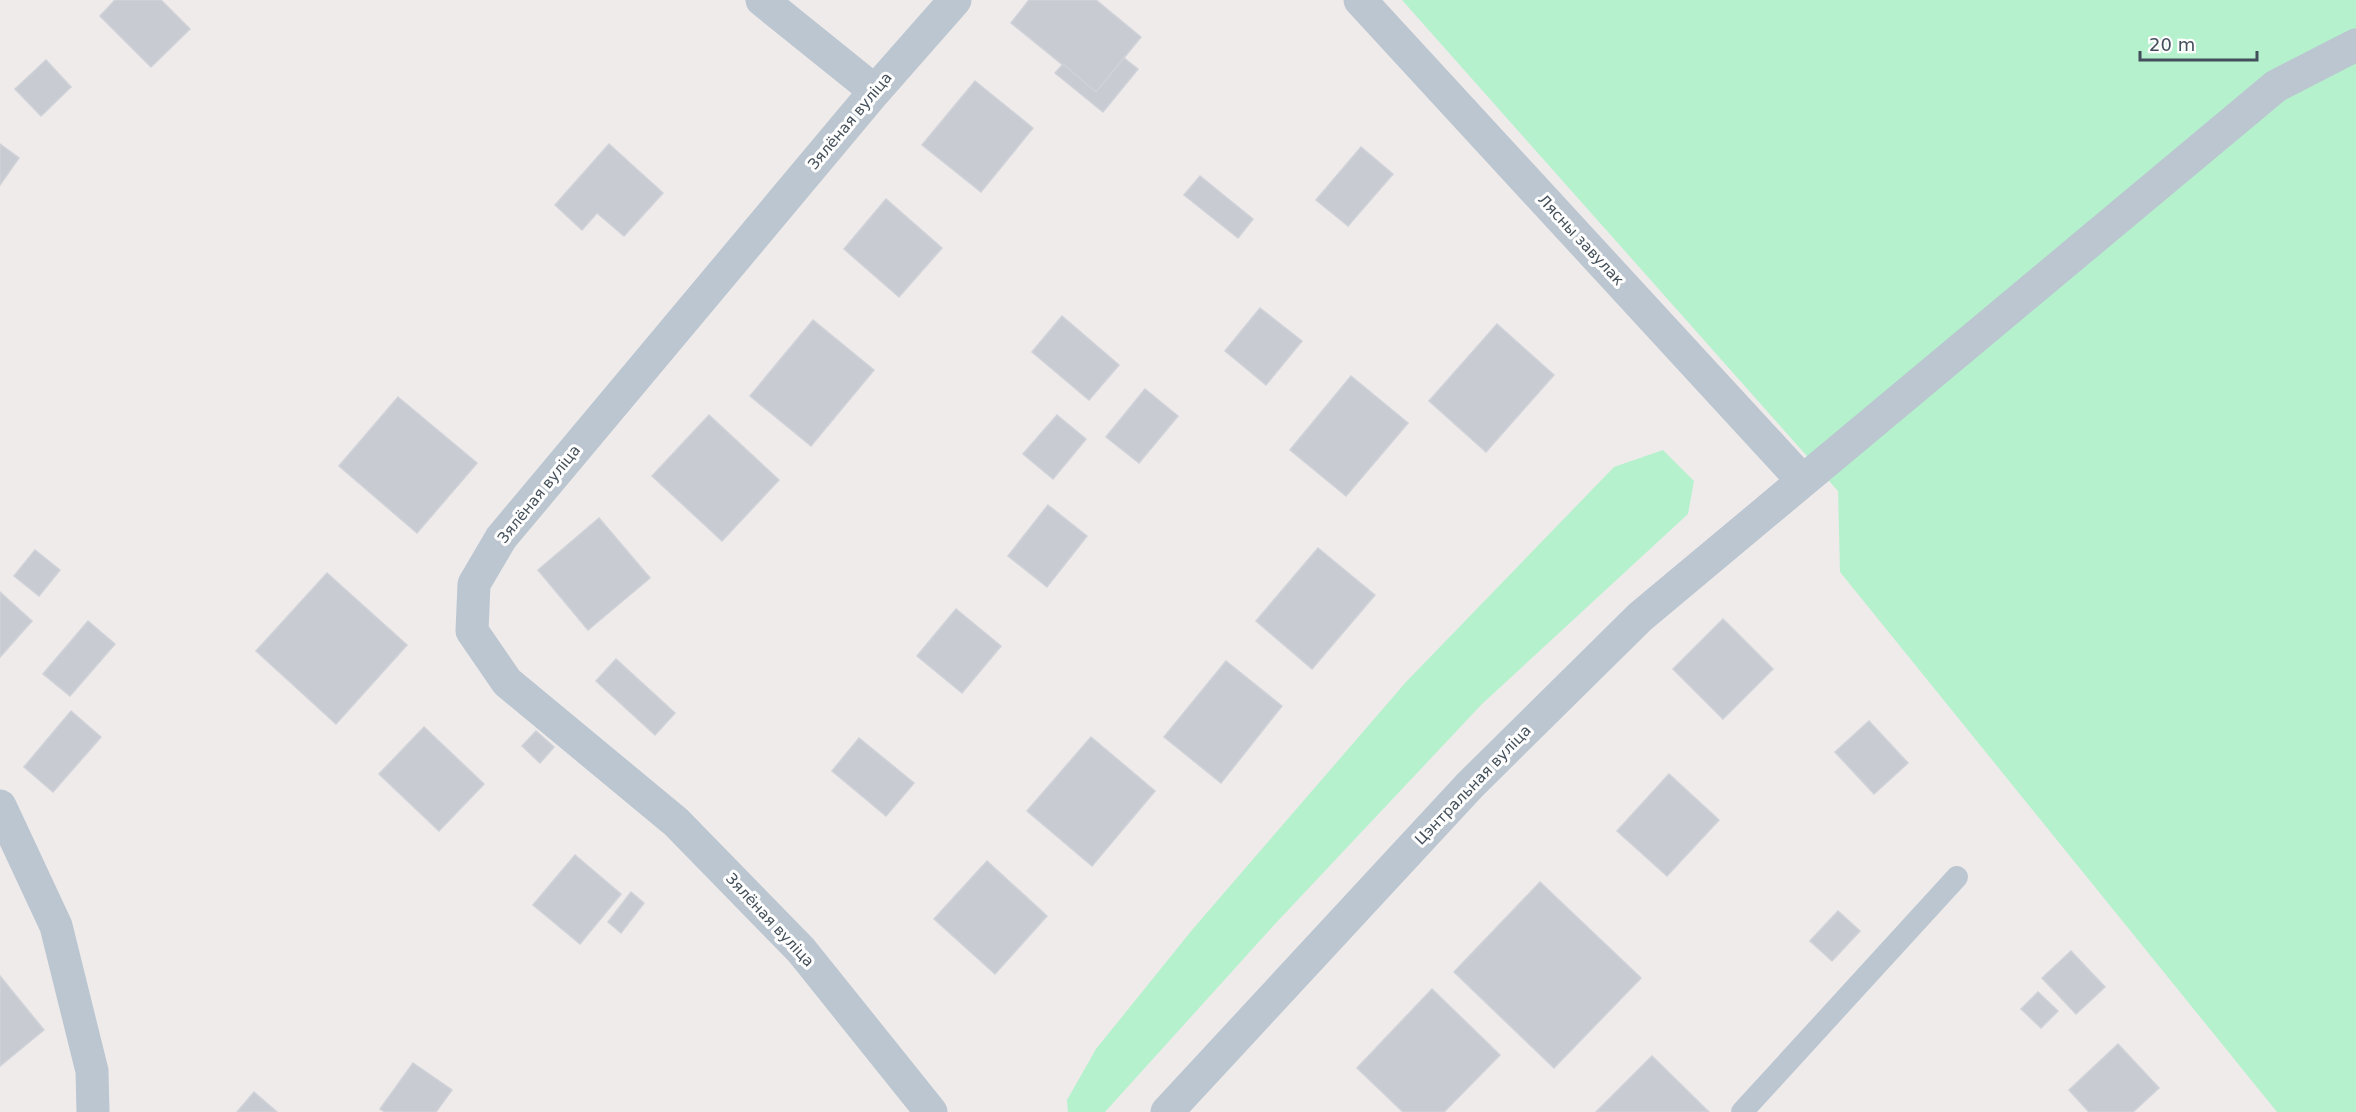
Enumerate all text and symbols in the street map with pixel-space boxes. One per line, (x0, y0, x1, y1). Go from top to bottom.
scale bar (2140, 24, 2257, 62)
text: 20 m (2149, 34, 2195, 55)
street label: Зялёная вуліца (804, 69, 896, 173)
street label: Лясны завулак (1534, 191, 1628, 289)
street label: Зялёная вуліца (494, 441, 584, 547)
street label: Цэнтральная вуліца (1411, 721, 1535, 849)
street label: Зялёная вуліца (722, 870, 818, 970)

